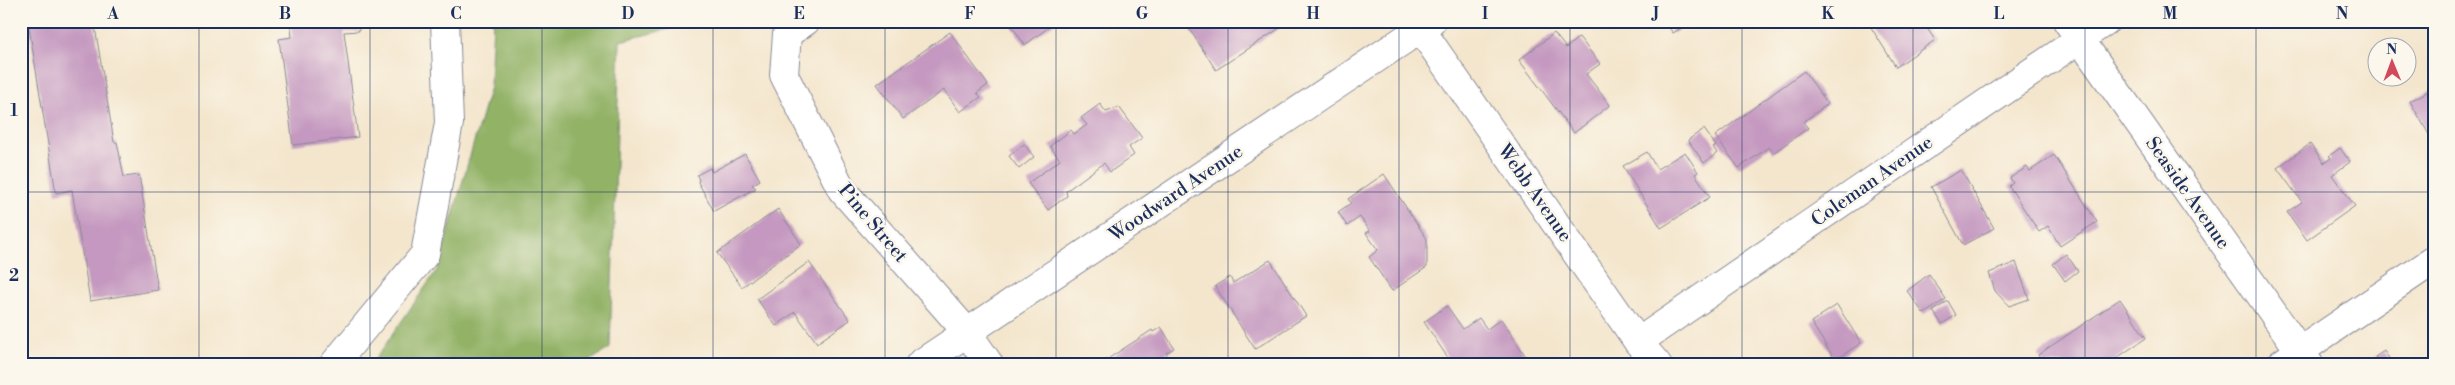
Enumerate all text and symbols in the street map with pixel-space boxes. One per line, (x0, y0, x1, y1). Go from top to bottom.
text: A (106, 4, 119, 24)
text: B (279, 4, 291, 24)
text: C (450, 4, 462, 24)
text: D (622, 4, 635, 24)
text: E (793, 4, 805, 24)
text: F (964, 4, 976, 24)
text: G (1136, 4, 1149, 24)
text: H (1306, 4, 1320, 24)
text: I (1482, 4, 1488, 24)
text: J (1651, 4, 1659, 24)
text: K (1822, 4, 1836, 24)
text: L (1994, 4, 2005, 24)
text: M (2163, 4, 2178, 24)
text: N (2336, 4, 2349, 24)
north arrow (2368, 38, 2418, 88)
text: N (2386, 41, 2397, 59)
text: 1 (10, 101, 18, 121)
street label: Coleman Avenue (1807, 130, 1937, 232)
street label: Seaside Avenue (2140, 132, 2236, 254)
street label: Woodward Avenue (1104, 139, 1248, 247)
street label: Webb Avenue (1492, 139, 1577, 246)
street label: Pine Street (833, 179, 913, 268)
text: 2 (9, 266, 19, 286)

